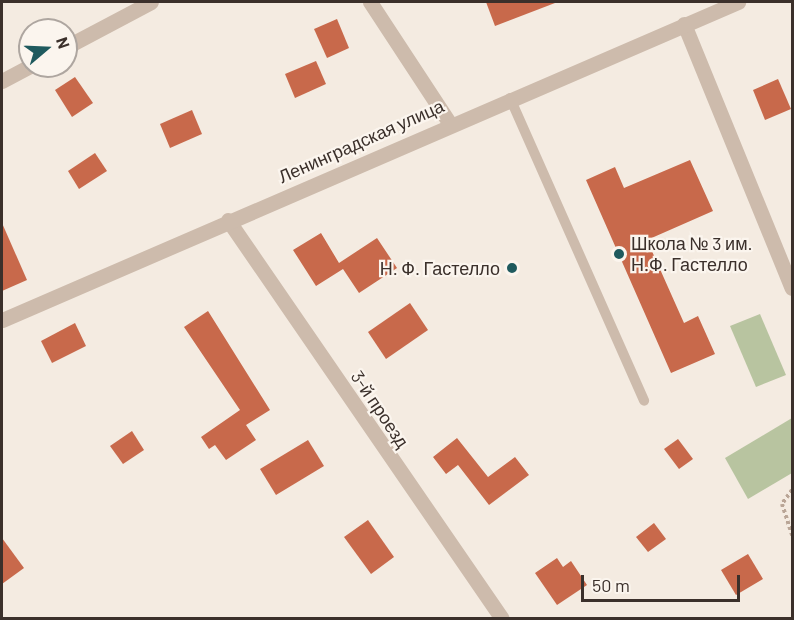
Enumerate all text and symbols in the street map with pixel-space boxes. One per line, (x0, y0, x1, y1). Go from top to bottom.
north arrow (18, 18, 78, 78)
text: N (53, 34, 74, 51)
street label: Ленинградская улица (275, 95, 447, 187)
place label: Школа № 3 им. Н.Ф. Гастелло (631, 233, 753, 276)
marker: Школа № 3 им. Н.Ф. Гастелло (612, 247, 626, 261)
place label: Н. Ф. Гастелло (380, 257, 500, 279)
marker: Н. Ф. Гастелло (505, 261, 519, 275)
street label: 3-й проезд (347, 367, 413, 451)
scale bar (584, 563, 743, 601)
text: 50 m (592, 574, 630, 596)

